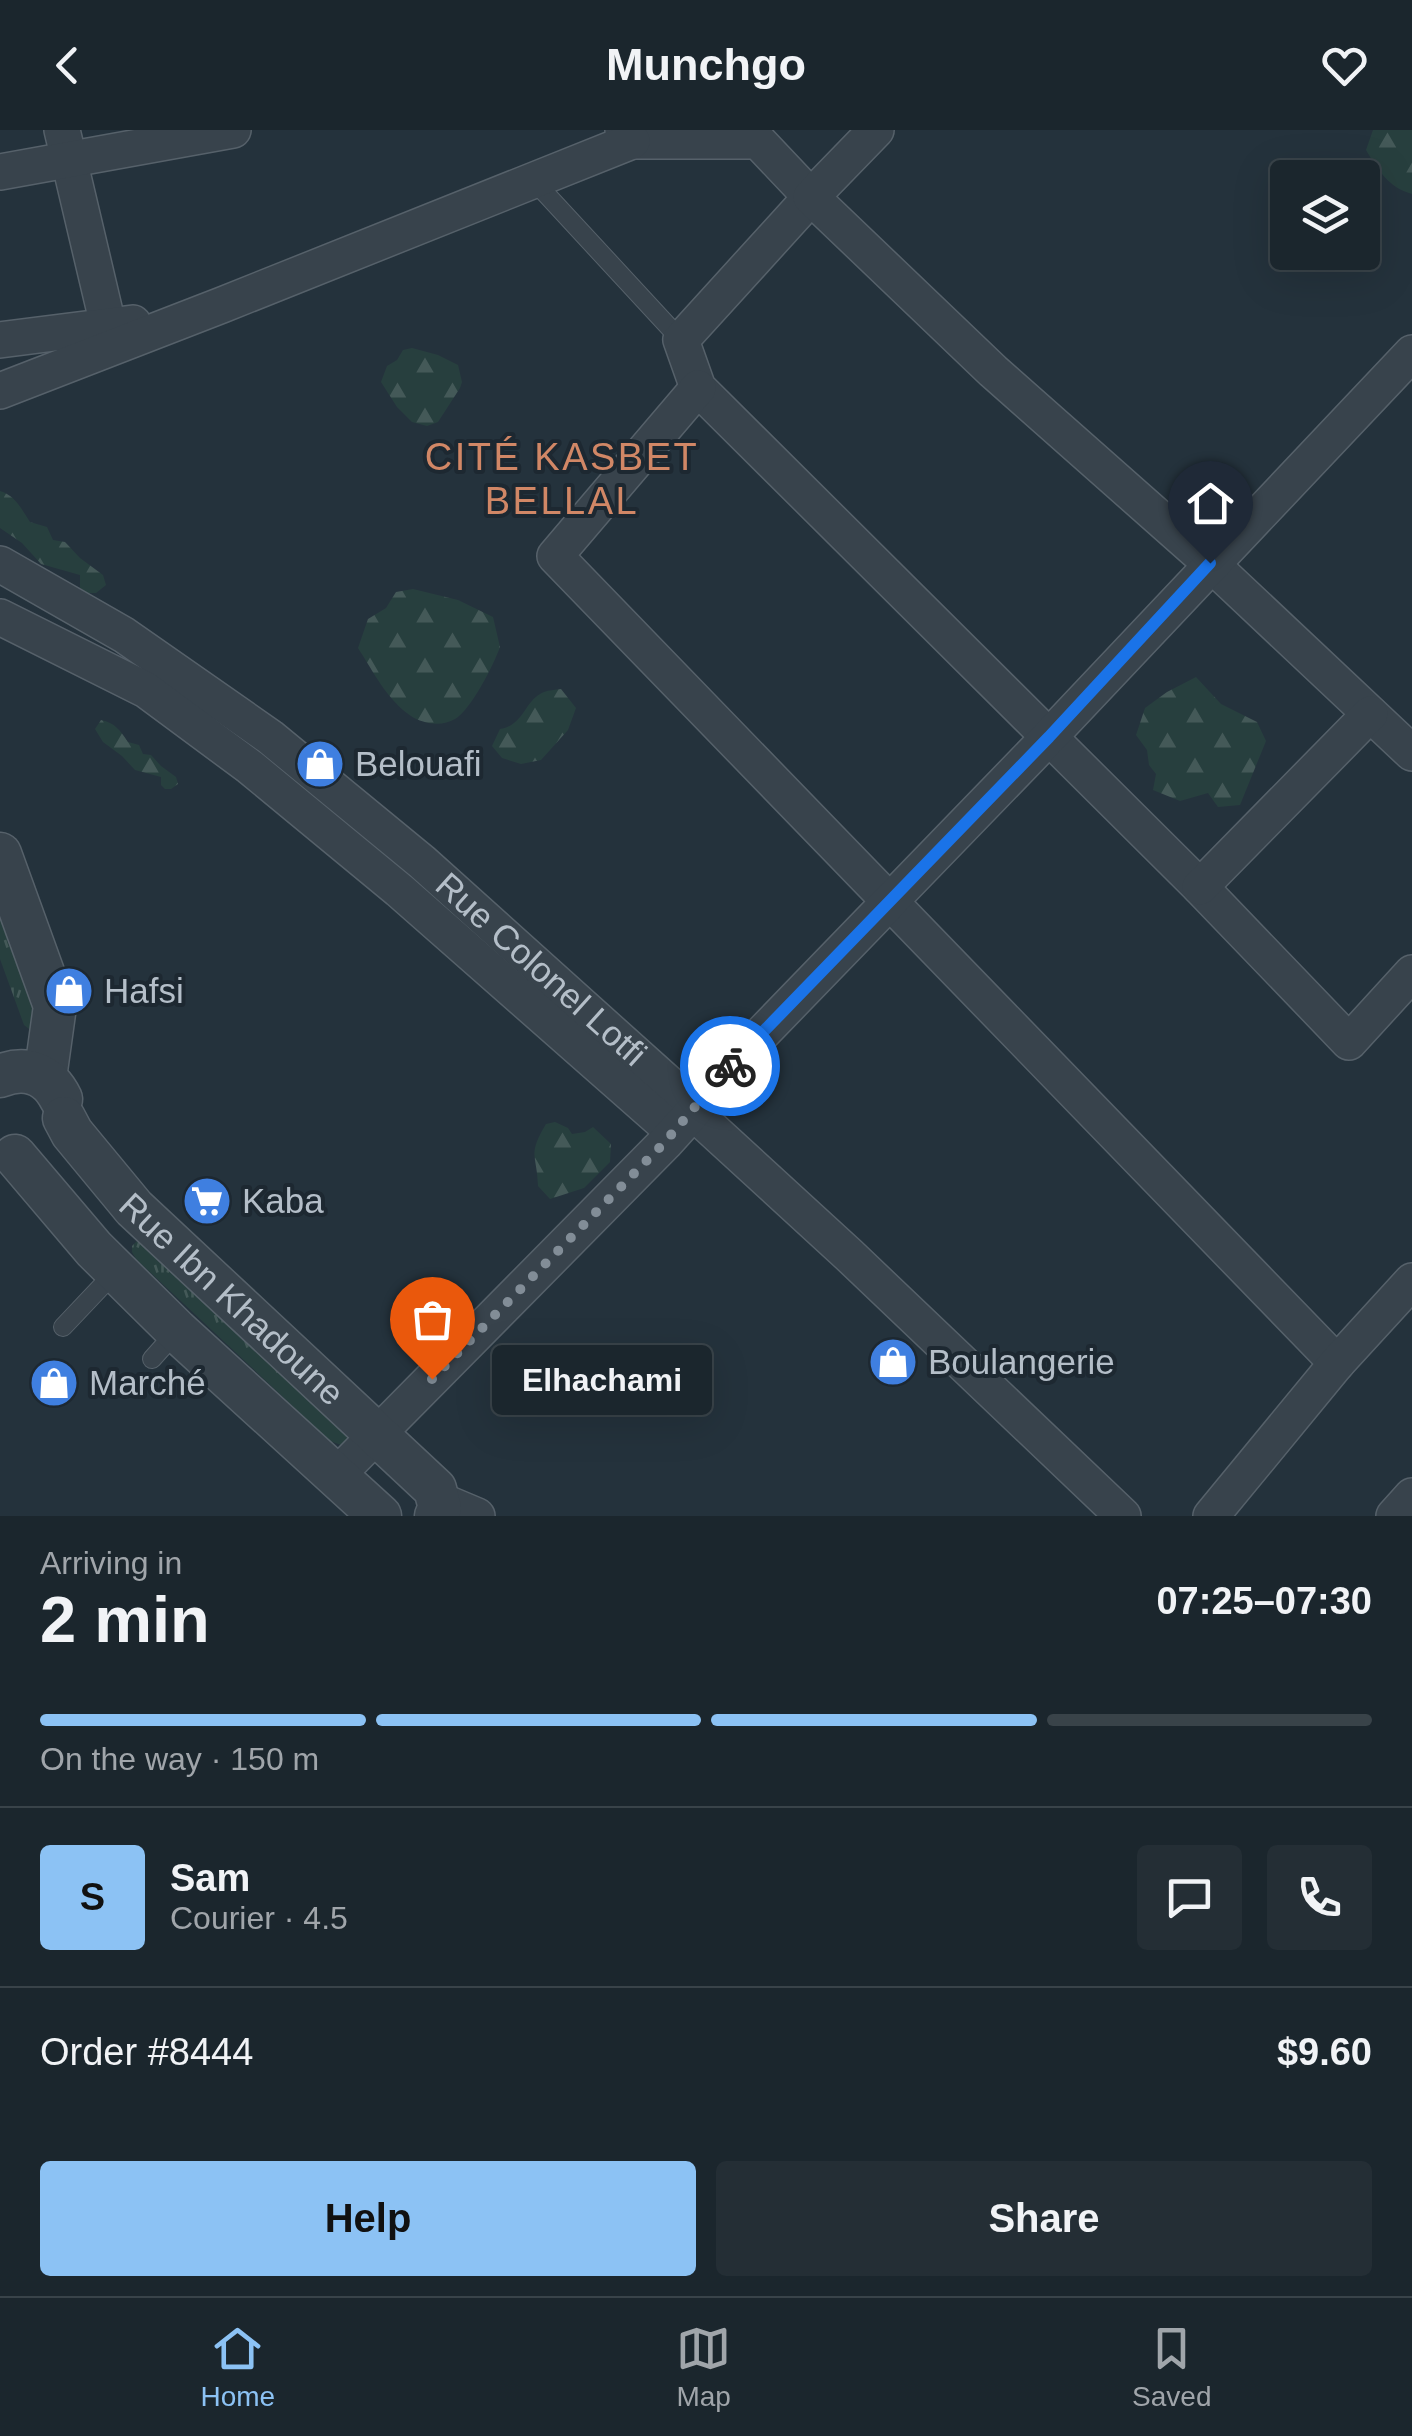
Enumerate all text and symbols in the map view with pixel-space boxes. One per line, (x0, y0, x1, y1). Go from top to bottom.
icon: back (40, 38, 95, 93)
icon: heart (1317, 38, 1372, 93)
text: Munchgo (606, 39, 806, 90)
map controls (1270, 160, 1380, 270)
button: layers (1270, 160, 1380, 270)
district label: CITÉ KASBET BELLAL (425, 436, 699, 522)
pin (1168, 461, 1253, 564)
icon: home (1183, 476, 1238, 531)
shop icon: Belouafi (294, 738, 346, 790)
place label: Belouafi (355, 744, 481, 783)
street label: Rue Colonel Lotfi (429, 864, 654, 1073)
shop icon: Hafsi (43, 965, 95, 1017)
place label: Hafsi (104, 971, 184, 1010)
courier (680, 1016, 780, 1116)
icon: bike (703, 1039, 758, 1094)
supermarket icon: Kaba (181, 1175, 233, 1227)
place label: Kaba (242, 1181, 324, 1220)
street label: Rue Ibn Khadoune (112, 1185, 352, 1413)
pin (390, 1277, 475, 1380)
icon: bag (405, 1292, 460, 1347)
shop icon: Boulangerie (867, 1336, 919, 1388)
place label: Boulangerie (928, 1342, 1115, 1381)
callout: Elhachami (492, 1344, 712, 1414)
shop icon: Marché (28, 1357, 80, 1409)
text: Elhachami (522, 1362, 682, 1398)
place label: Marché (89, 1363, 206, 1402)
text: Arriving in (40, 1545, 182, 1581)
text: 07:25–07:30 (1156, 1580, 1372, 1622)
text: 2 min (40, 1583, 210, 1656)
text: On the way · 150 m (40, 1741, 319, 1777)
button: chat (1137, 1845, 1242, 1950)
button: phone (1267, 1845, 1372, 1950)
text: Sam (170, 1857, 250, 1899)
text: S (80, 1876, 105, 1918)
text: Courier · 4.5 (170, 1900, 348, 1936)
text: Order #8444 (40, 2031, 253, 2073)
text: $9.60 (1277, 2031, 1372, 2073)
button: Help (40, 2161, 696, 2276)
button: Share (716, 2161, 1372, 2276)
tab: Home (200, 2321, 275, 2413)
tab: Map (676, 2321, 731, 2413)
tab: Saved (1132, 2321, 1211, 2413)

